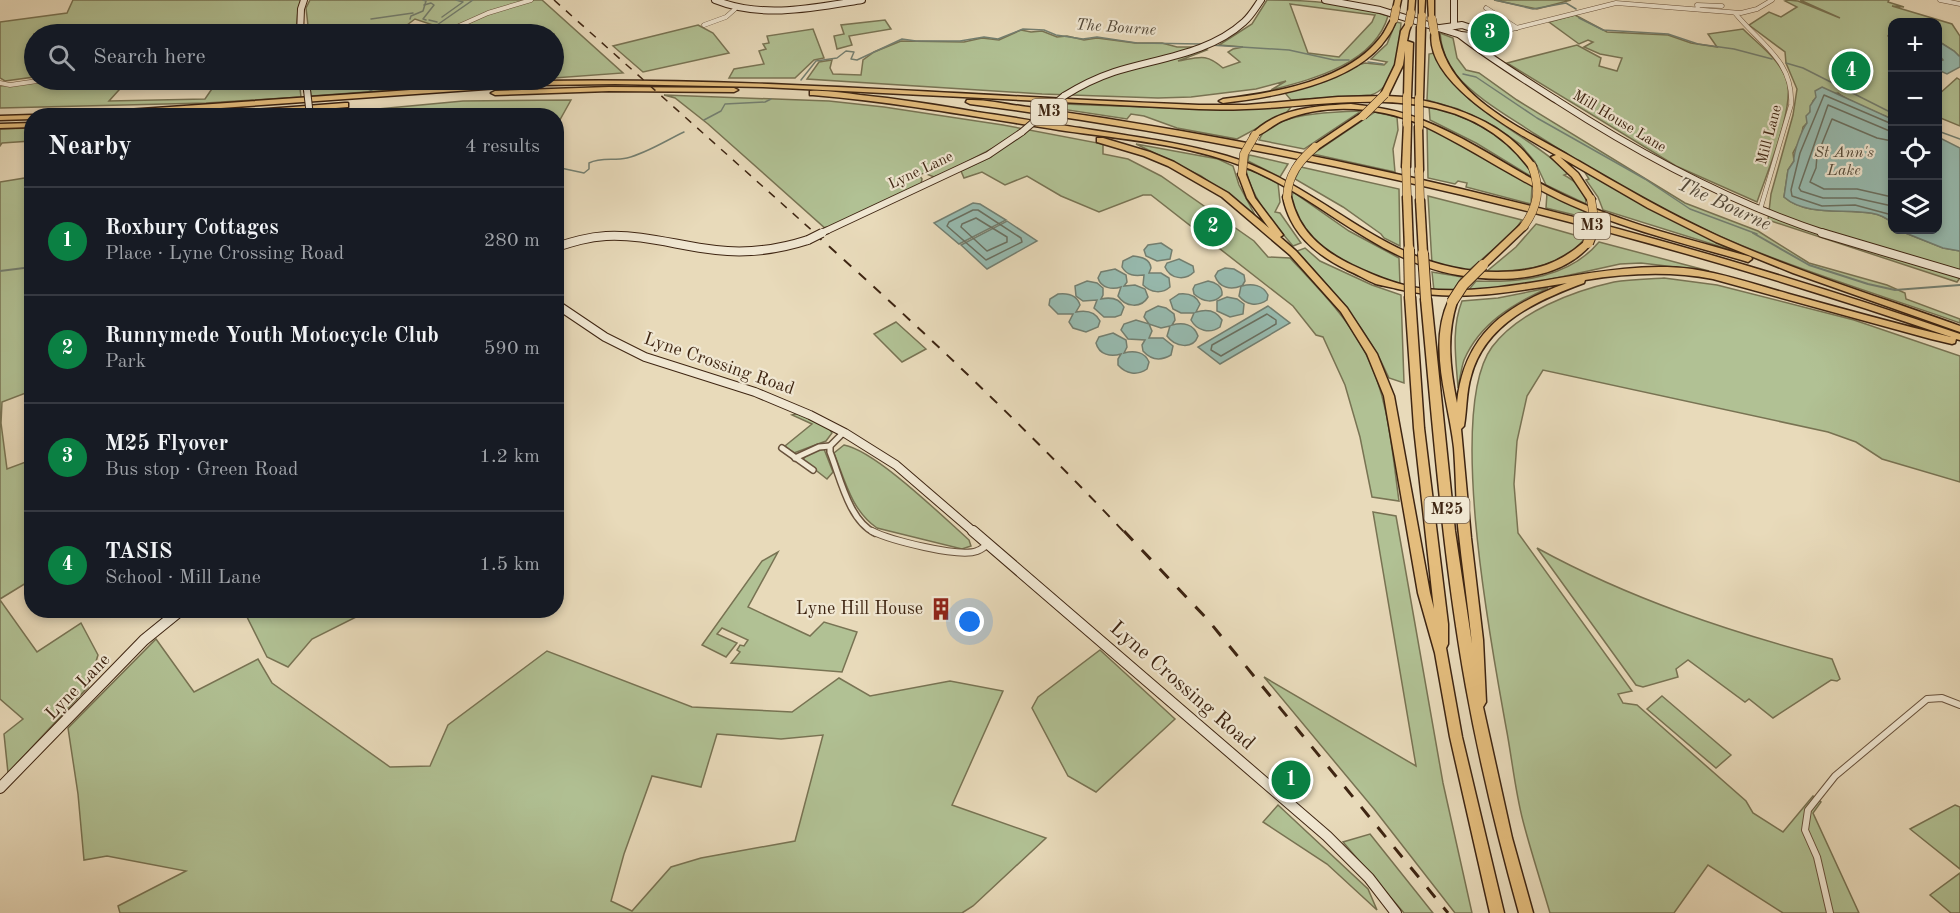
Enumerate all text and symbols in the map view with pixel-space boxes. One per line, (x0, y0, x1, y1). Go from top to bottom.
pin: 3 (1470, 10, 1510, 56)
water label: The Bourne (1075, 17, 1157, 39)
map controls (1888, 18, 1942, 234)
button: + (1888, 18, 1942, 72)
search box (24, 24, 564, 90)
icon: search (45, 41, 78, 74)
text: Search here (93, 46, 206, 68)
pin: 4 (1832, 48, 1870, 94)
button: − (1888, 72, 1942, 126)
street label: Mill House Lane (1570, 88, 1668, 156)
road number: M3 (1031, 99, 1067, 125)
street label: Mill Lane (1755, 103, 1785, 167)
button: locate (1888, 126, 1942, 180)
text: Nearby (48, 134, 132, 160)
text: 4 results (465, 137, 540, 157)
water label: St Ann's Lake (1814, 145, 1874, 179)
street label: Lyne Lane (886, 149, 956, 193)
water label: The Bourne (1674, 175, 1774, 235)
button: layers (1888, 180, 1942, 234)
pin: 2 (1194, 204, 1232, 250)
road number: M3 (1574, 213, 1610, 239)
text: Roxbury Cottages (105, 217, 279, 239)
text: 1 (62, 231, 73, 251)
text: 280 m (484, 231, 540, 251)
text: Place · Lyne Crossing Road (105, 244, 344, 264)
text: Runnymede Youth Motocycle Club (105, 325, 439, 347)
street label: Lyne Crossing Road (641, 330, 797, 398)
text: 2 (62, 339, 73, 359)
text: 590 m (484, 339, 540, 359)
text: Park (105, 352, 146, 372)
text: M25 Flyover (105, 433, 228, 455)
text: 3 (62, 447, 73, 467)
text: 1.2 km (479, 447, 540, 467)
text: Bus stop · Green Road (105, 460, 298, 480)
road number: M25 (1424, 497, 1470, 523)
text: TASIS (105, 541, 172, 563)
text: 4 (62, 555, 73, 575)
text: 1.5 km (479, 555, 540, 575)
text: School · Mill Lane (105, 568, 261, 588)
building icon: Lyne Hill House (928, 596, 954, 622)
place label: Lyne Hill House (796, 600, 923, 618)
your location (955, 607, 984, 636)
street label: Lyne Crossing Road (1106, 618, 1259, 754)
street label: Lyne Lane (42, 651, 114, 723)
pin: 1 (1272, 758, 1310, 802)

